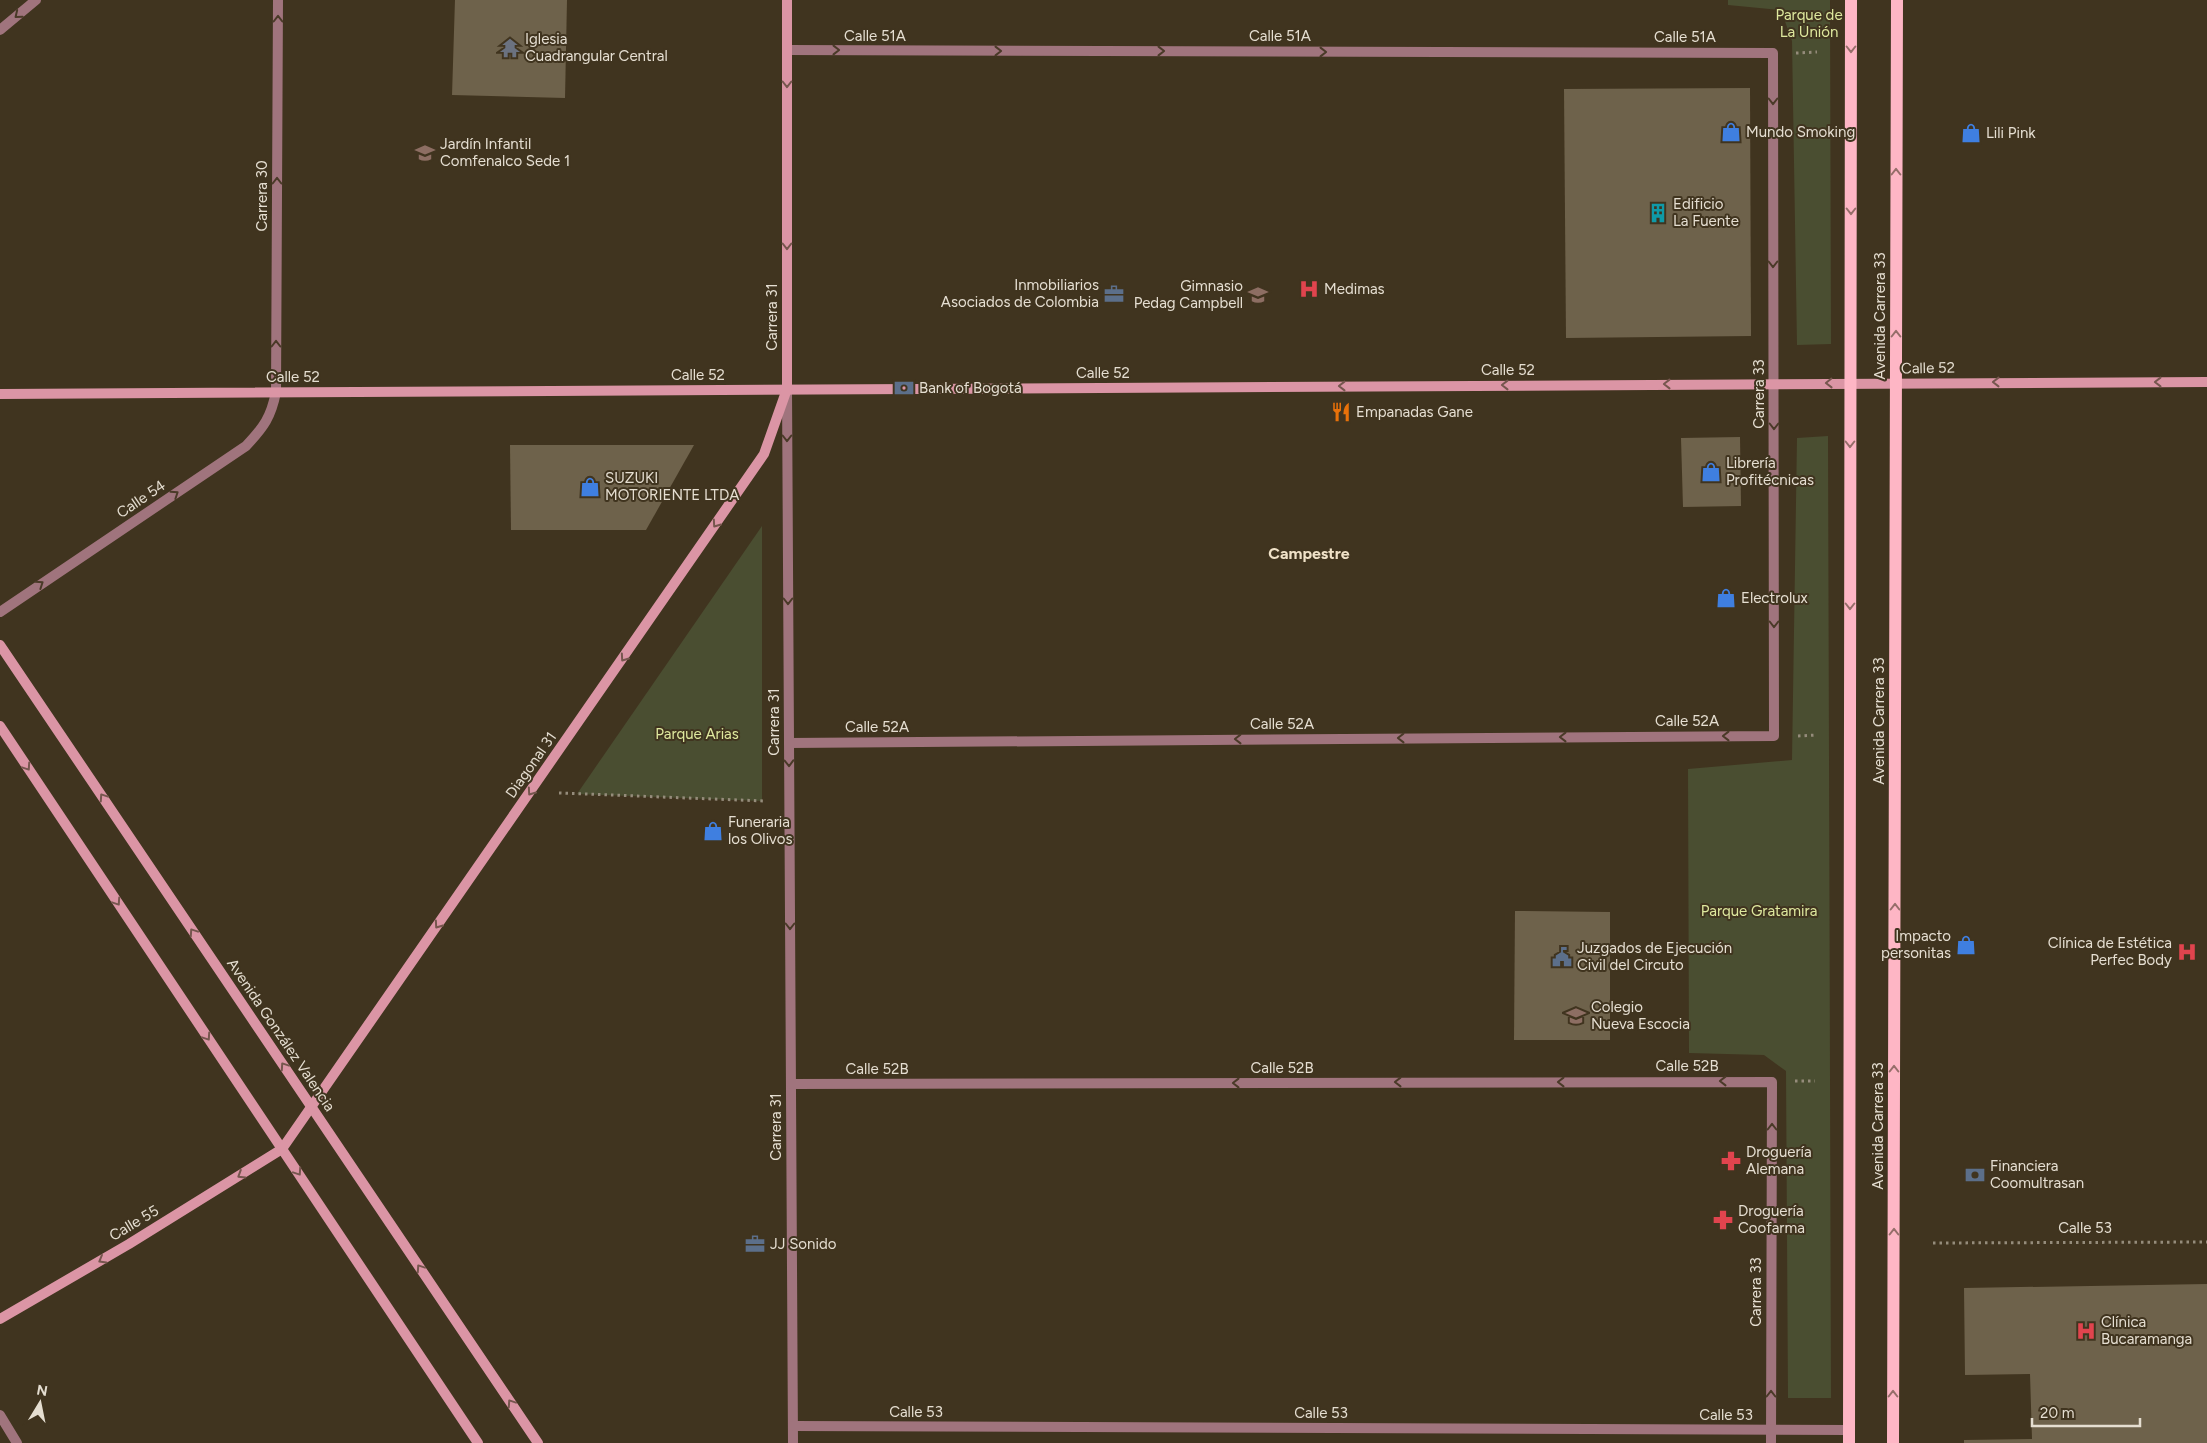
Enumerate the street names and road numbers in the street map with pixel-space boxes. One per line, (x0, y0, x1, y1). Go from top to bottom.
street label: Calle 51A (844, 27, 906, 45)
street label: Calle 51A (1249, 27, 1311, 45)
street label: Calle 51A (1654, 28, 1716, 46)
street label: Carrera 30 (253, 161, 271, 232)
street label: Avenida Carrera 33 (1871, 252, 1889, 380)
street label: Carrera 31 (763, 283, 781, 351)
street label: Carrera 33 (1750, 359, 1768, 429)
street label: Calle 52 (1901, 359, 1955, 377)
street label: Calle 52 (1481, 361, 1535, 379)
street label: Calle 52 (1076, 364, 1130, 382)
street label: Calle 52 (671, 366, 725, 384)
street label: Calle 52 (266, 368, 320, 386)
street label: Calle 54 (113, 476, 169, 522)
street label: Avenida Carrera 33 (1870, 657, 1888, 785)
street label: Carrera 31 (765, 688, 783, 756)
street label: Calle 52A (1655, 712, 1719, 730)
street label: Calle 52A (1250, 715, 1314, 733)
street label: Calle 52A (845, 718, 909, 736)
street label: Diagonal 31 (502, 729, 560, 801)
street label: Avenida González Valencia (223, 955, 339, 1115)
street label: Calle 52B (1655, 1057, 1719, 1075)
street label: Calle 52B (1250, 1059, 1314, 1077)
street label: Calle 52B (845, 1060, 909, 1078)
street label: Avenida Carrera 33 (1869, 1062, 1887, 1190)
street label: Carrera 31 (767, 1093, 785, 1161)
street label: Calle 55 (106, 1201, 162, 1245)
street label: Calle 53 (2058, 1219, 2112, 1237)
street label: Carrera 33 (1747, 1257, 1765, 1327)
street label: Calle 53 (889, 1403, 943, 1421)
street label: Calle 53 (1294, 1404, 1348, 1422)
street label: Calle 53 (1699, 1406, 1753, 1424)

